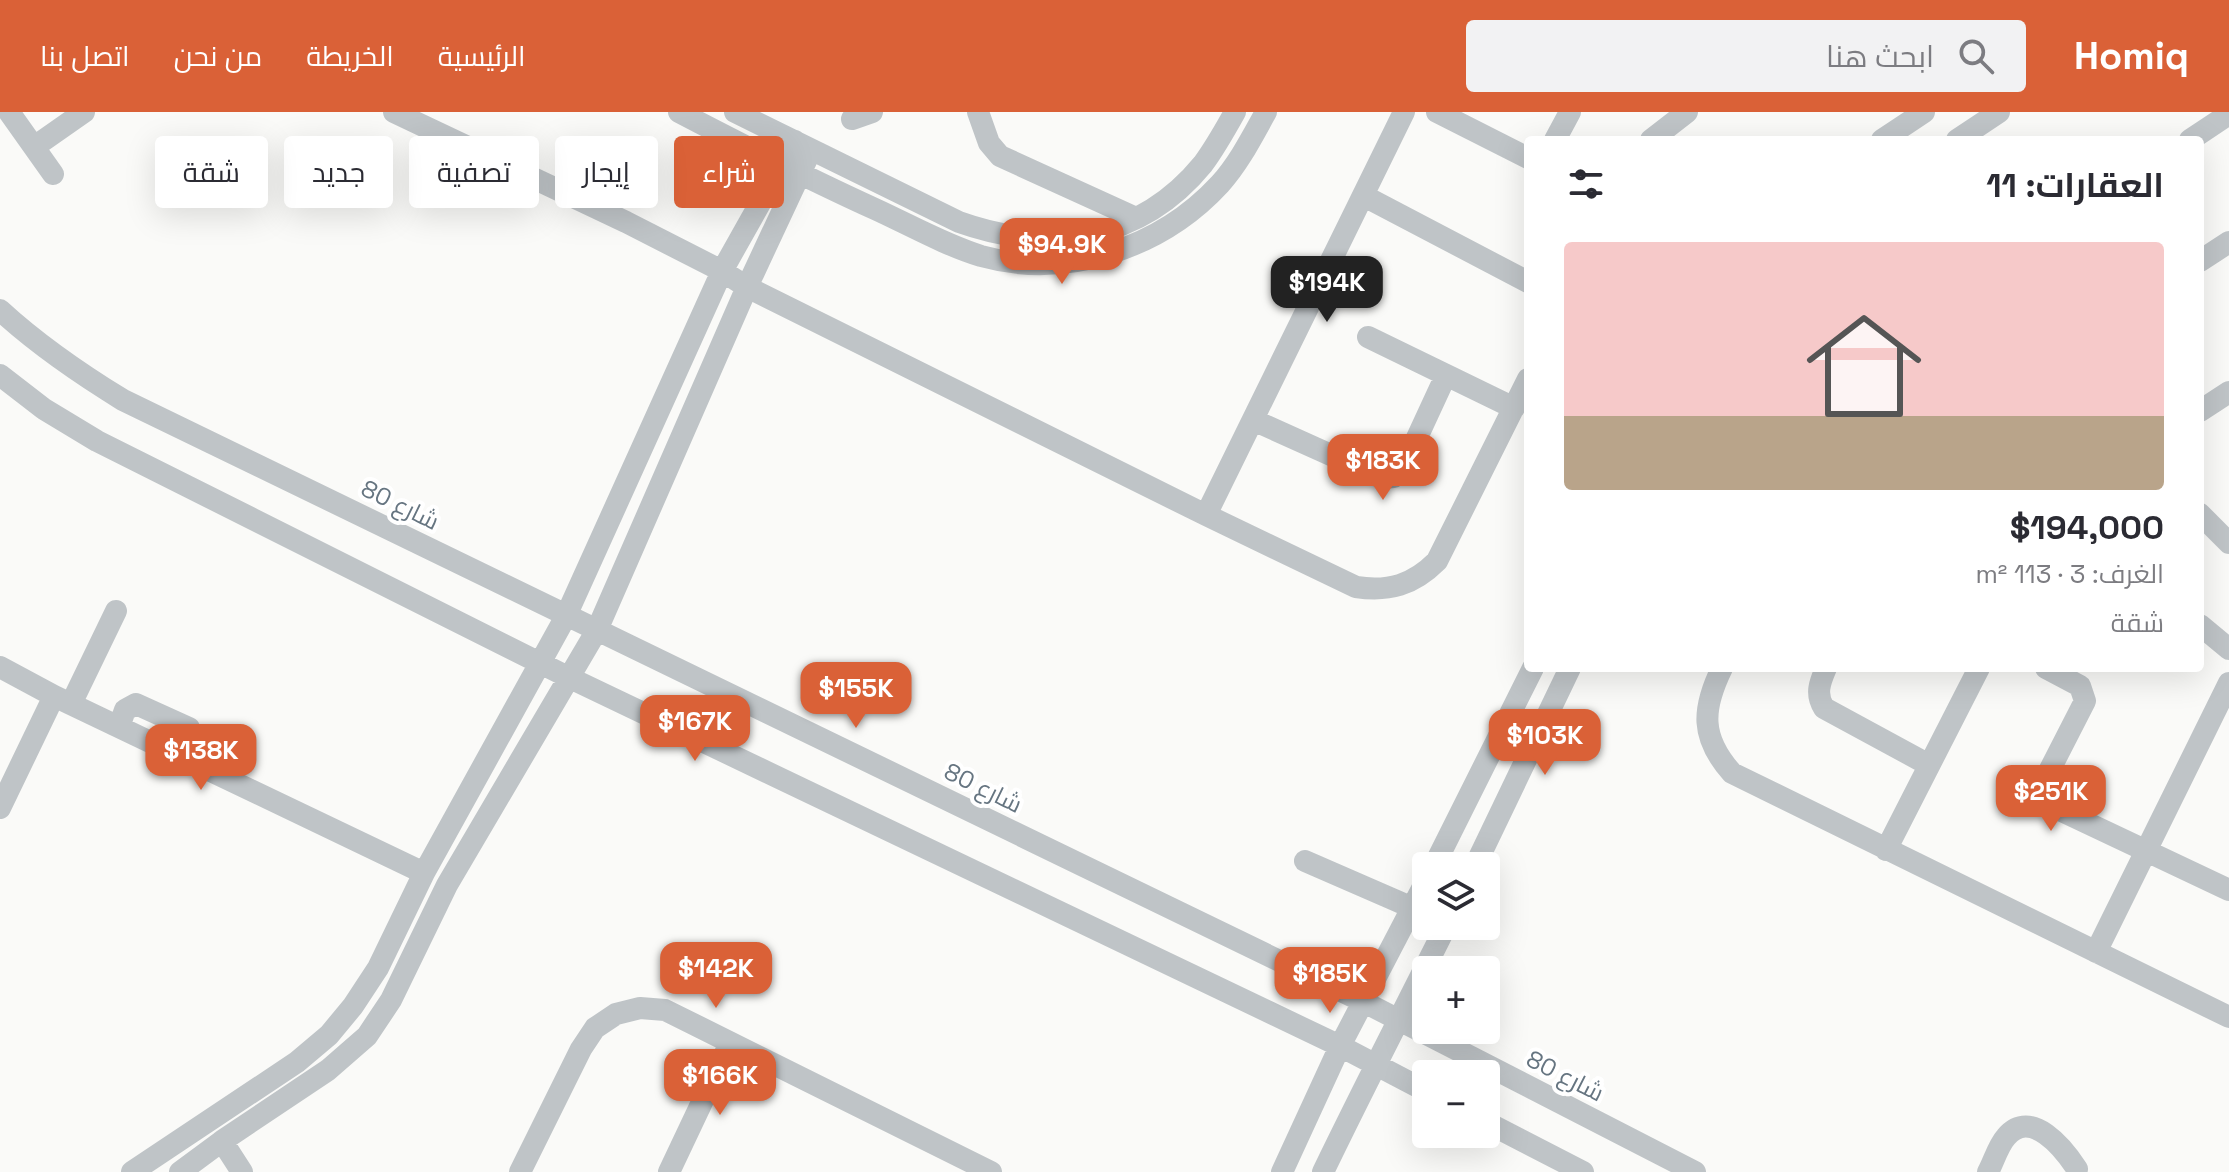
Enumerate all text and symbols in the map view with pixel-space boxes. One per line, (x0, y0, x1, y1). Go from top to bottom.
search box (1466, 20, 2026, 92)
text: Homiq (2074, 32, 2189, 80)
icon: search (1954, 34, 1998, 78)
text: ابحث هنا (1826, 37, 1934, 76)
text: اتصل بنا (40, 38, 130, 74)
text: من نحن (174, 38, 262, 74)
text: الخريطة (306, 38, 394, 74)
text: الرئيسية (438, 38, 526, 74)
chip: شقة (155, 136, 268, 208)
chip: جديد (284, 136, 393, 208)
chip: تصفية (409, 136, 539, 208)
chip: إيجار (555, 136, 658, 208)
chip: شراء (674, 136, 784, 208)
icon: filters (1564, 162, 1608, 206)
text: العقارات: 11 (1986, 164, 2164, 207)
pin: $94.9K (997, 218, 1127, 286)
text: $94.9K (1018, 227, 1106, 261)
pin: $194K (1271, 256, 1383, 324)
text: $194K (1289, 265, 1365, 299)
icon: home (1792, 294, 1936, 438)
pin: $183K (1327, 434, 1439, 502)
text: $183K (1345, 443, 1421, 477)
street label: شارع 80 (356, 472, 444, 538)
text: $194,000 (2010, 506, 2164, 549)
text: الغرف: 3 · 113 m² (1975, 557, 2164, 591)
text: شقة (2111, 606, 2164, 640)
pin: $155K (800, 662, 912, 730)
text: $155K (819, 671, 893, 705)
pin: $167K (639, 695, 751, 763)
text: $167K (658, 704, 732, 738)
pin: $103K (1489, 709, 1601, 777)
text: $103K (1507, 718, 1583, 752)
pin: $138K (145, 724, 257, 792)
text: $138K (163, 733, 239, 767)
street label: شارع 80 (939, 755, 1027, 821)
pin: $251K (1995, 765, 2107, 833)
text: $251K (2014, 774, 2088, 808)
map controls (1412, 852, 1500, 1148)
button: layers (1412, 852, 1500, 940)
pin: $142K (660, 942, 772, 1010)
pin: $185K (1274, 947, 1386, 1015)
text: $142K (678, 951, 754, 985)
text: $185K (1293, 956, 1367, 990)
button: + (1412, 956, 1500, 1044)
street label: شارع 80 (1521, 1043, 1609, 1109)
pin: $166K (664, 1049, 776, 1117)
text: $166K (682, 1058, 758, 1092)
button: − (1412, 1060, 1500, 1148)

